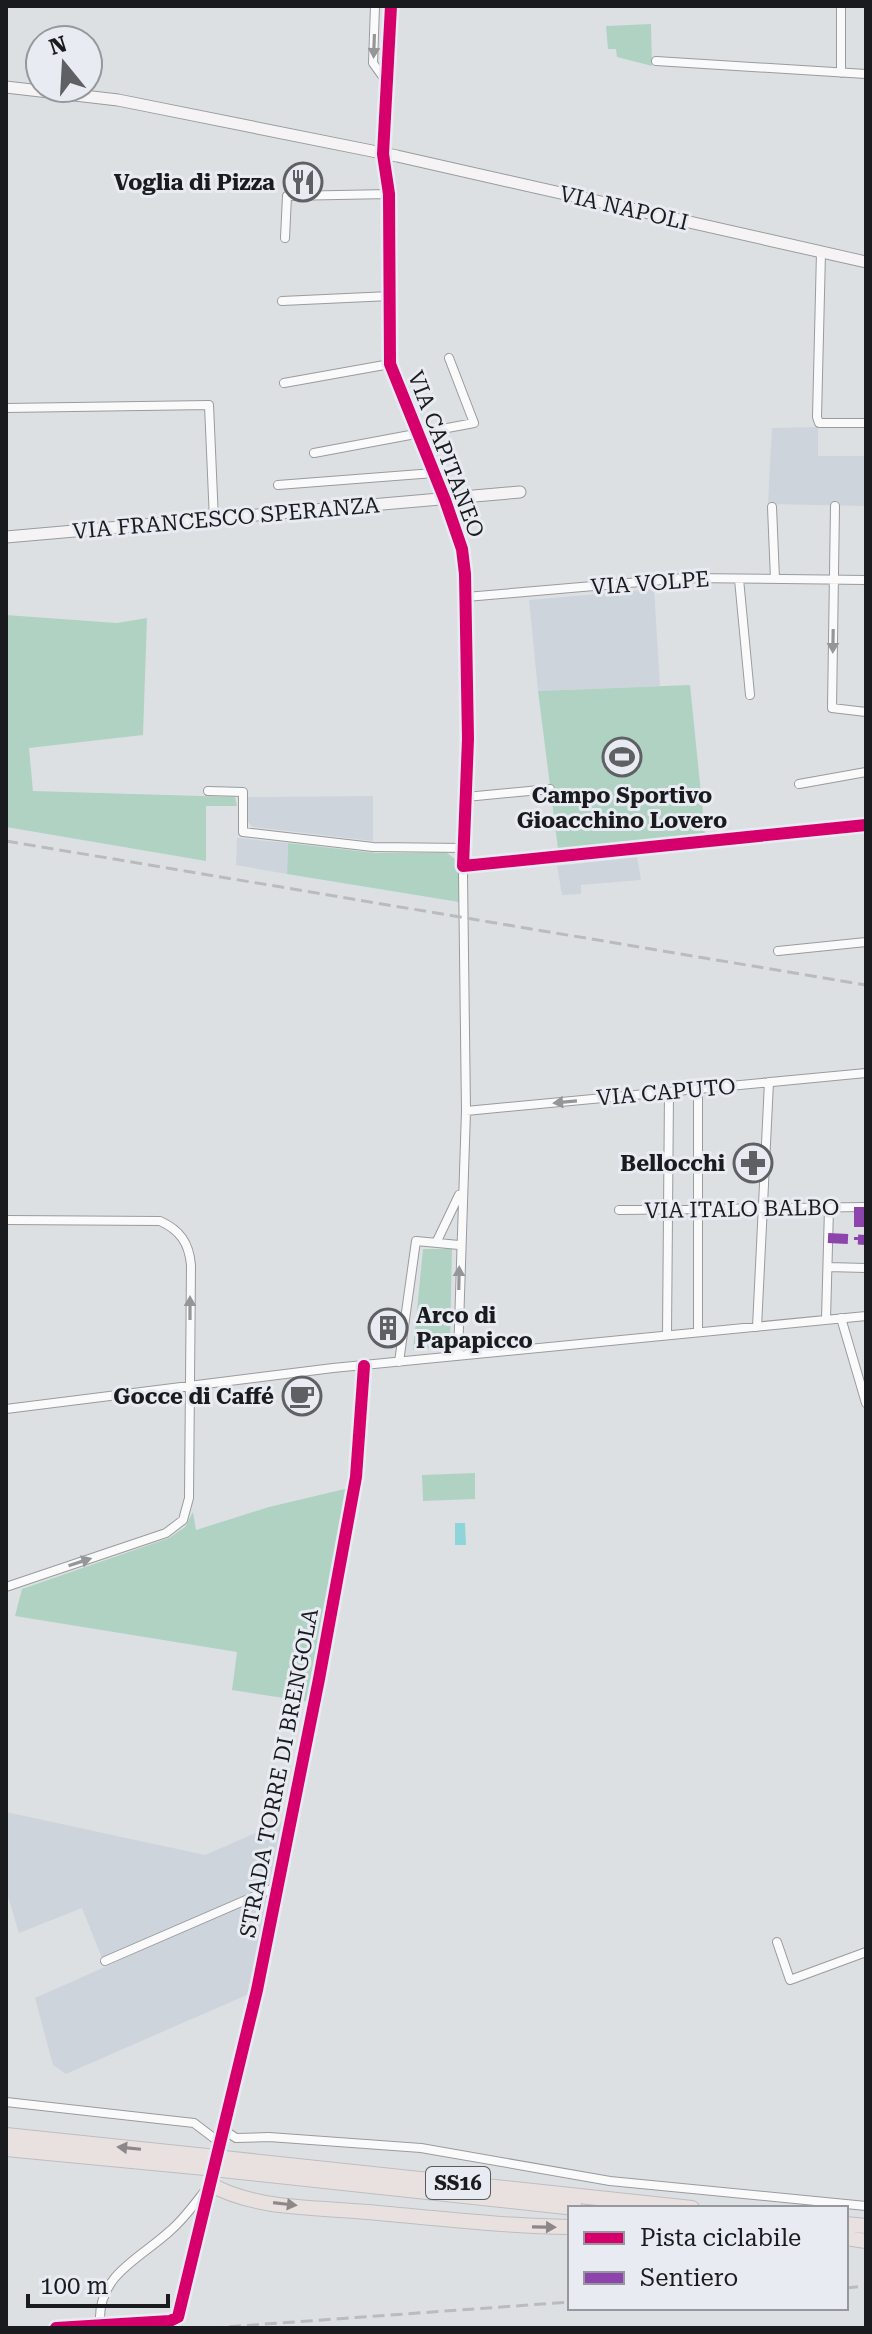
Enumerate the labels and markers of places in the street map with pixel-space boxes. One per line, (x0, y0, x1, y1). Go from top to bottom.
restaurant icon: Voglia di Pizza (282, 161, 324, 203)
place label: Voglia di Pizza (114, 170, 275, 195)
sports icon: Campo Sportivo Gioacchino Lovero (601, 736, 643, 778)
place label: Campo Sportivo Gioacchino Lovero (517, 783, 727, 833)
pharmacy icon: Bellocchi (732, 1142, 774, 1184)
place label: Bellocchi (620, 1151, 725, 1176)
place label: Arco di Papapicco (416, 1303, 533, 1353)
building icon: Arco di Papapicco (367, 1307, 409, 1349)
cafe icon: Gocce di Caffé (281, 1375, 323, 1417)
place label: Gocce di Caffé (113, 1384, 274, 1409)

